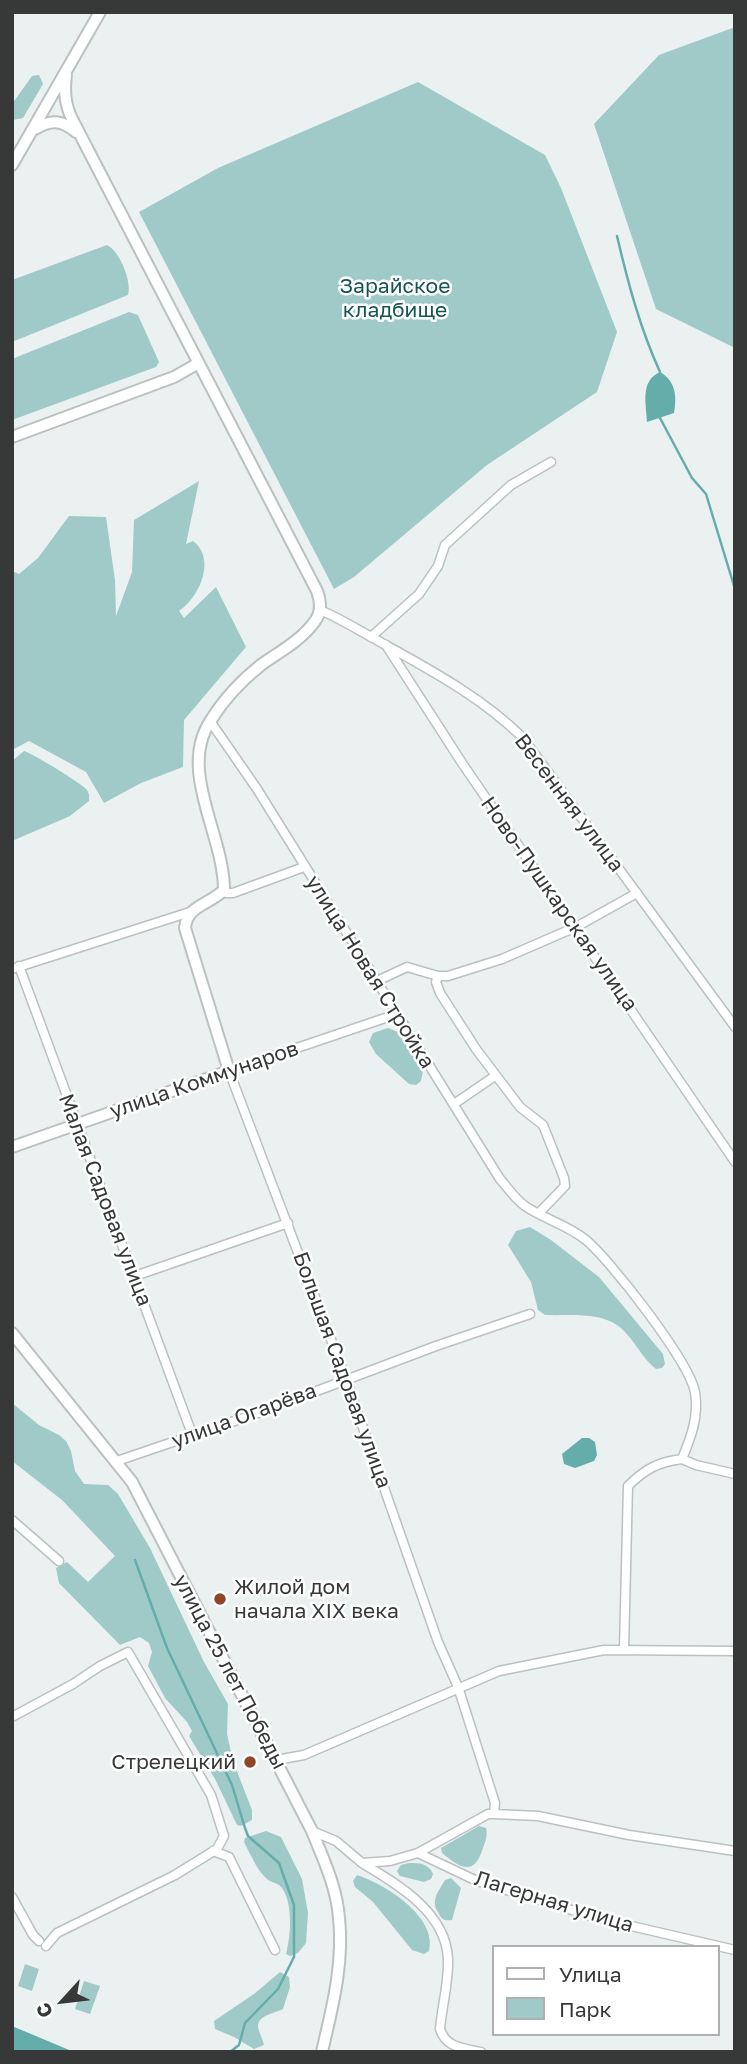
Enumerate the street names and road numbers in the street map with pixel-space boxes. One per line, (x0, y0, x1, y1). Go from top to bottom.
street label: Весенняя улица (509, 729, 629, 877)
street label: Ново-Пушкарская улица (475, 792, 643, 1016)
street label: улица Новая Стройка (300, 871, 440, 1073)
street label: улица Коммунаров (106, 1036, 302, 1124)
street label: Малая Садовая улица (53, 1090, 157, 1310)
street label: Большая Садовая улица (287, 1248, 397, 1492)
street label: улица Огарёва (168, 1378, 320, 1454)
street label: улица 25 лет Победы (168, 1570, 292, 1774)
street label: Лагерная улица (471, 1866, 637, 1938)

